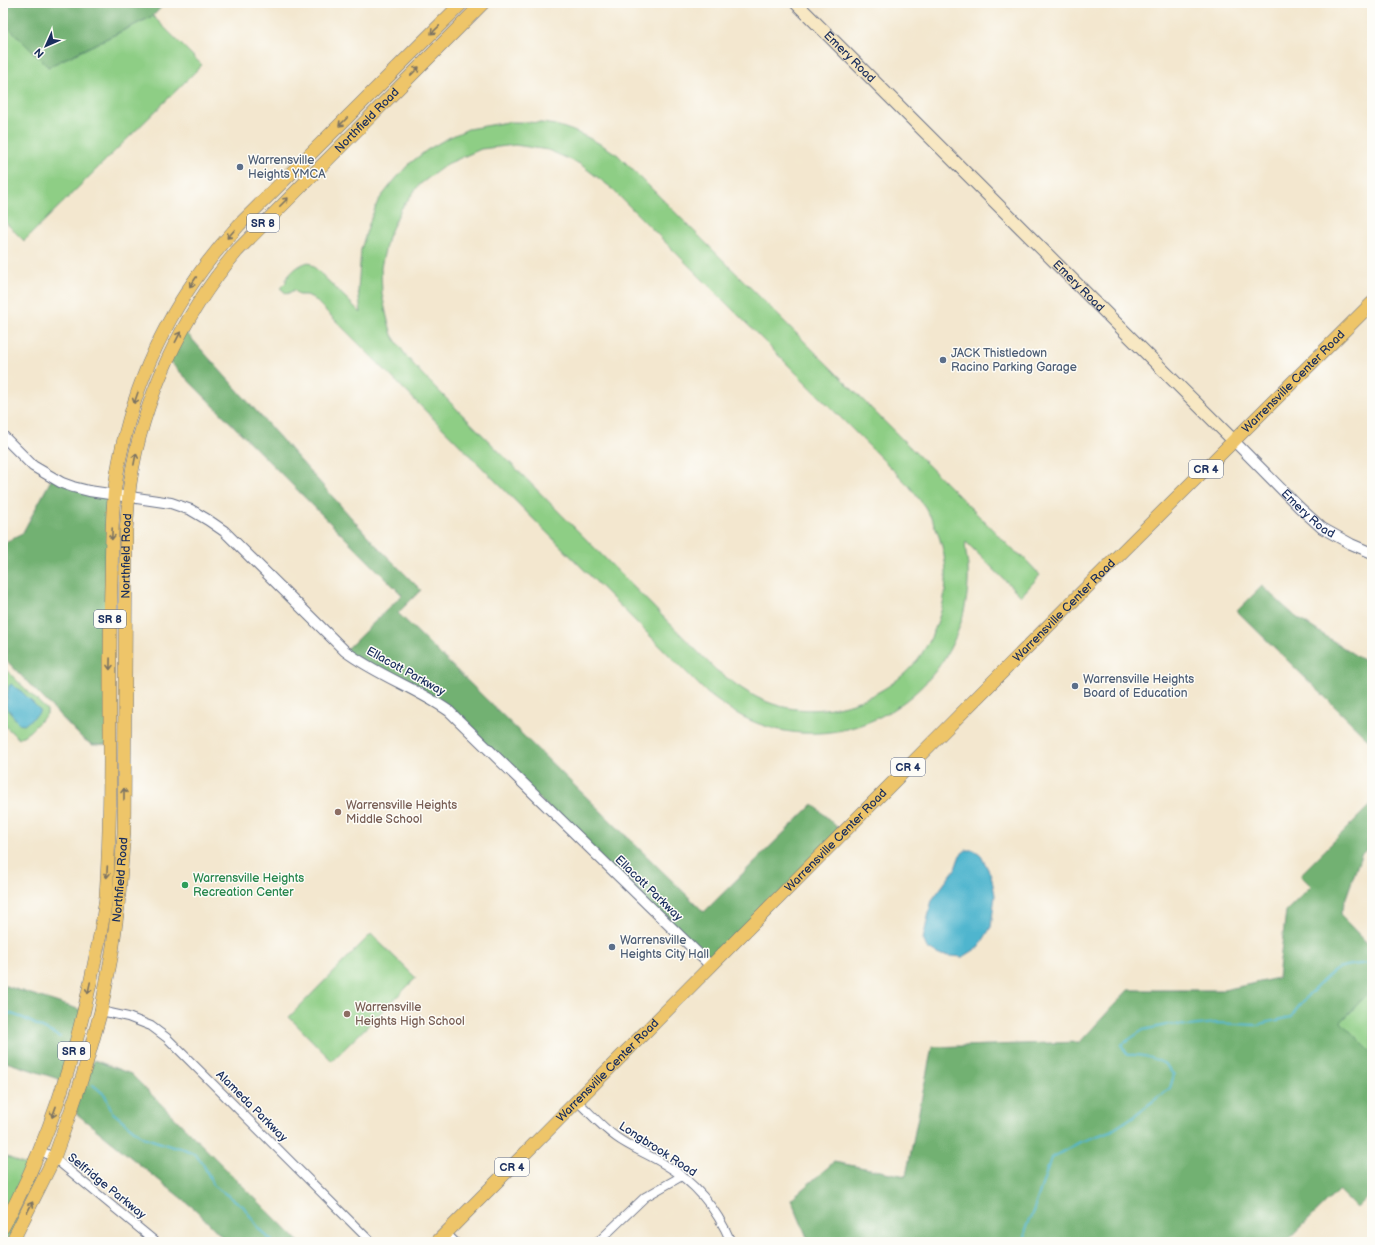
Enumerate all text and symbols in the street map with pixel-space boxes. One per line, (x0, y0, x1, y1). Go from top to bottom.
north arrow (26, 26, 66, 66)
one-way arrow (430, 26, 440, 35)
street label: Emery Road (820, 28, 878, 86)
text: N (32, 45, 47, 60)
one-way arrow (410, 66, 420, 76)
street label: Northfield Road (332, 85, 403, 156)
one-way arrow (338, 117, 348, 127)
place label: Warrensville Heights YMCA (248, 153, 326, 182)
marker: Warrensville Heights YMCA (235, 162, 245, 172)
one-way arrow (279, 197, 289, 207)
road number: SR 8 (247, 214, 279, 232)
one-way arrow (226, 229, 236, 239)
street label: Emery Road (1050, 257, 1108, 315)
one-way arrow (189, 276, 197, 288)
street label: Warrensville Center Road (1239, 327, 1348, 436)
one-way arrow (175, 331, 183, 343)
place label: JACK Thistledown Racino Parking Garage (951, 346, 1077, 375)
marker: JACK Thistledown Racino Parking Garage (938, 355, 948, 365)
one-way arrow (131, 391, 139, 403)
one-way arrow (132, 453, 140, 466)
road number: CR 4 (1189, 460, 1223, 478)
street label: Emery Road (1278, 486, 1337, 542)
street label: Northfield Road (119, 513, 136, 599)
one-way arrow (109, 527, 116, 540)
street label: Warrensville Center Road (1010, 556, 1119, 665)
road number: SR 8 (94, 610, 126, 628)
street label: Ellacott Parkway (364, 644, 448, 700)
one-way arrow (106, 657, 114, 670)
place label: Warrensville Heights Board of Education (1083, 672, 1194, 701)
marker: Warrensville Heights Board of Education (1070, 681, 1080, 691)
road number: CR 4 (891, 758, 925, 776)
street label: Warrensville Center Road (782, 786, 890, 895)
one-way arrow (120, 788, 128, 801)
place label: Warrensville Heights Middle School (346, 798, 457, 827)
marker: Warrensville Heights Middle School (333, 807, 343, 817)
street label: Northfield Road (109, 837, 132, 923)
street label: Ellacott Parkway (612, 852, 686, 925)
one-way arrow (103, 865, 111, 878)
place label: Warrensville Heights Recreation Center (193, 871, 304, 900)
marker: Warrensville Heights Recreation Center (180, 880, 190, 890)
place label: Warrensville Heights City Hall (620, 933, 709, 962)
marker: Warrensville Heights City Hall (607, 942, 617, 952)
one-way arrow (85, 981, 93, 994)
place label: Warrensville Heights High School (355, 1000, 465, 1029)
marker: Warrensville Heights High School (342, 1009, 352, 1019)
street label: Warrensville Center Road (553, 1016, 662, 1125)
road number: SR 8 (58, 1042, 90, 1060)
street label: Alameda Parkway (213, 1067, 291, 1146)
one-way arrow (49, 1106, 57, 1118)
street label: Longbrook Road (616, 1119, 700, 1180)
street label: Selfridge Parkway (65, 1150, 149, 1223)
road number: CR 4 (495, 1158, 529, 1176)
one-way arrow (27, 1201, 34, 1213)

